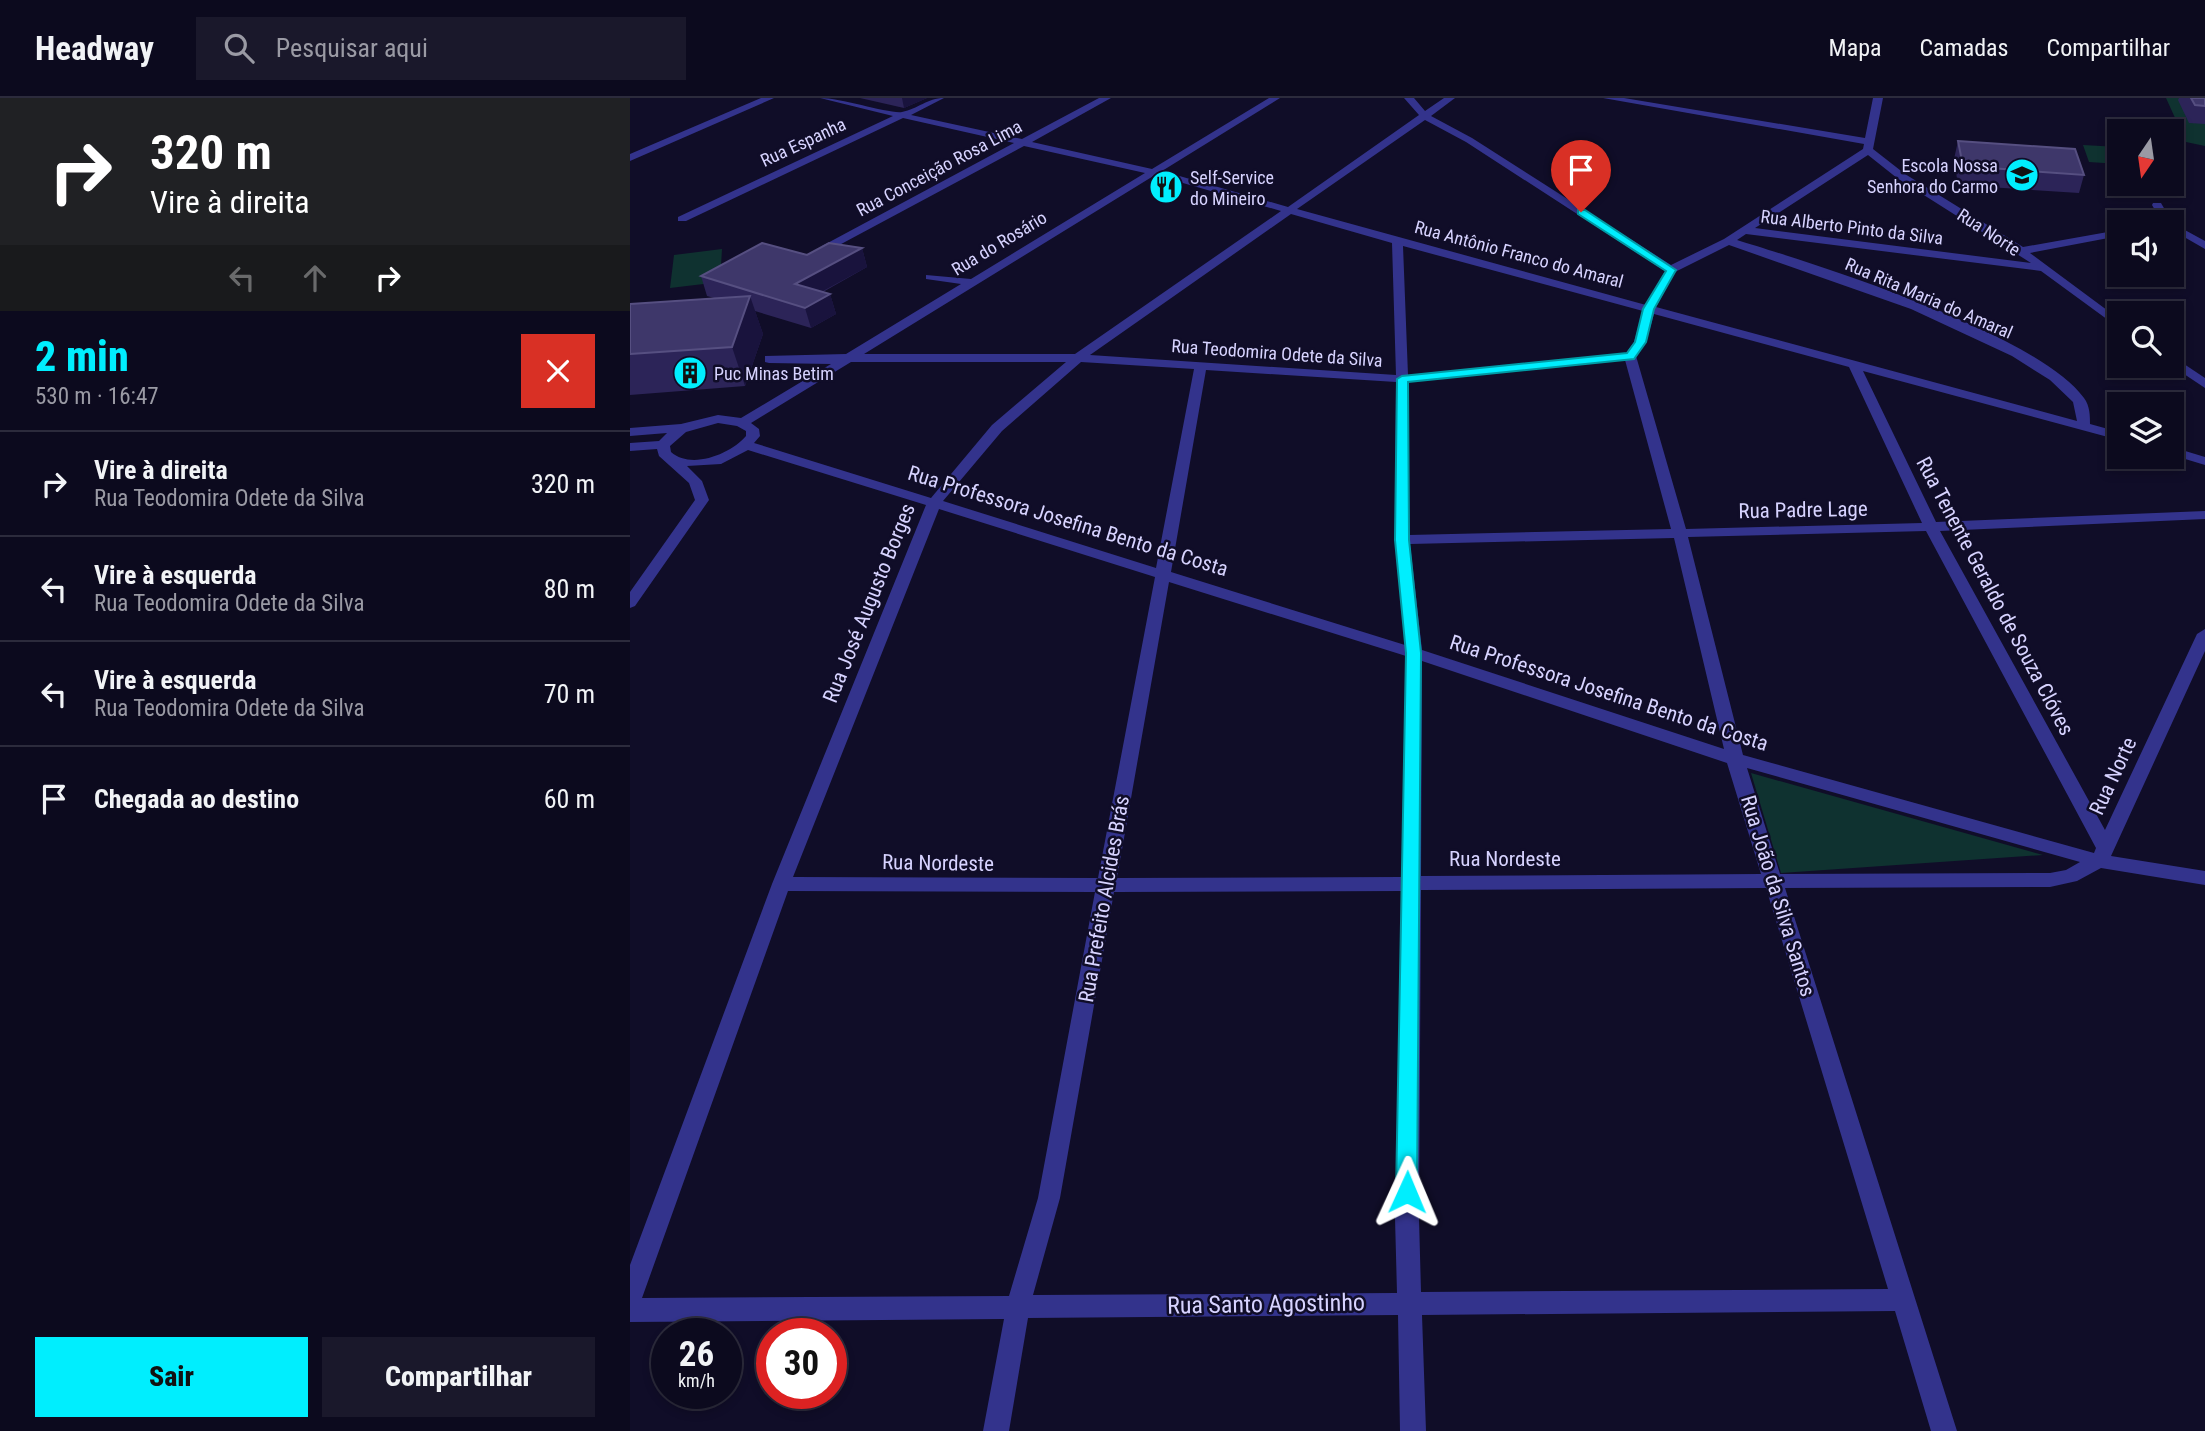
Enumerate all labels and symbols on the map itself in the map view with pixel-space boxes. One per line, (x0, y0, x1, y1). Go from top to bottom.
street label: Rua Espanha (757, 113, 849, 171)
street label: Rua Conceição Rosa Lima (853, 115, 1025, 221)
north arrow (2107, 119, 2184, 196)
pin (1551, 140, 1611, 212)
place label: Escola Nossa Senhora do Carmo (1867, 155, 1998, 197)
school or university icon: Escola Nossa Senhora do Carmo (2003, 156, 2041, 194)
place label: Self-Service do Mineiro (1190, 167, 1274, 209)
restaurant icon: Self-Service do Mineiro (1147, 168, 1185, 206)
street label: Rua Norte (1954, 204, 2024, 260)
street label: Rua Alberto Pinto da Silva (1760, 205, 1944, 249)
street label: Rua do Rosário (948, 206, 1050, 280)
street label: Rua Antônio Franco do Amaral (1412, 216, 1626, 292)
street label: Rua Rita Maria do Amaral (1842, 253, 2016, 343)
street label: Rua Teodomira Odete da Silva (1171, 335, 1383, 371)
building icon: Puc Minas Betim (671, 354, 709, 392)
place label: Puc Minas Betim (714, 363, 834, 384)
street label: Rua Tenente Geraldo de Souza Clóves (1911, 453, 2079, 739)
street label: Rua Professora Josefina Bento da Costa (905, 461, 1231, 581)
street label: Rua Padre Lage (1738, 497, 1868, 523)
street label: Rua José Augusto Borges (818, 500, 920, 706)
street label: Rua Professora Josefina Bento da Costa (1447, 630, 1771, 756)
street label: Rua Norte (2085, 733, 2141, 819)
street label: Rua João da Silva Santos (1736, 793, 1820, 999)
street label: Rua Prefeito Alcides Brás (1074, 794, 1134, 1004)
street label: Rua Nordeste (1449, 847, 1561, 871)
street label: Rua Nordeste (882, 850, 994, 876)
position arrow (1370, 1155, 1444, 1229)
street label: Rua Santo Agostinho (1167, 1288, 1365, 1320)
speed limit sign: 30 (756, 1318, 847, 1409)

